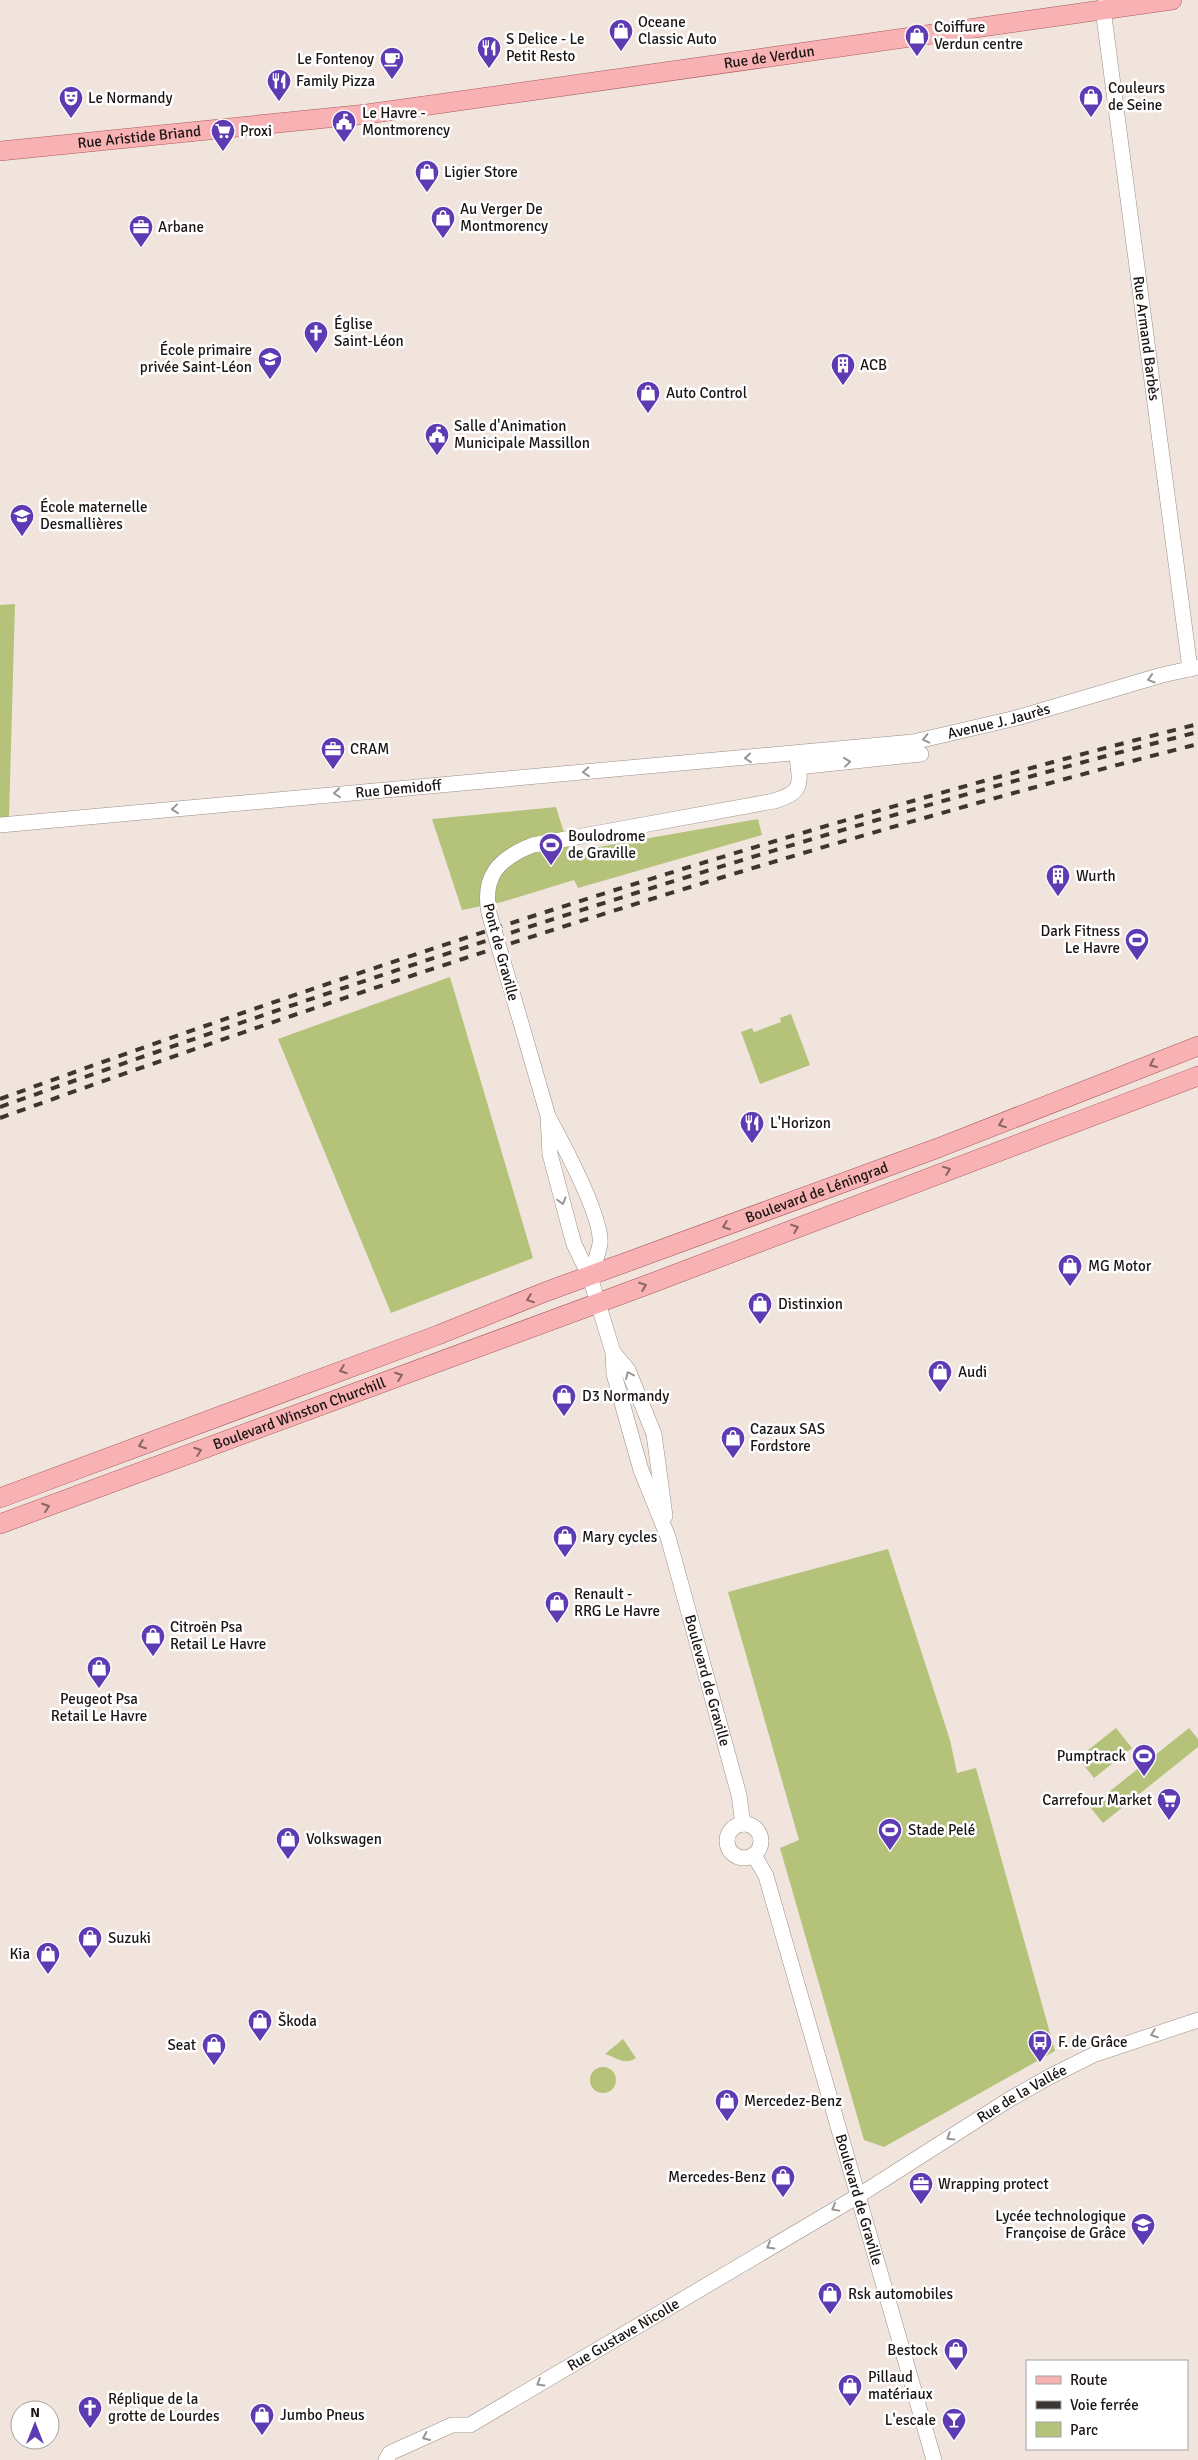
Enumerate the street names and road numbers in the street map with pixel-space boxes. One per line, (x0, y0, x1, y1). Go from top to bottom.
street label: Rue de Verdun (723, 42, 816, 72)
street label: Rue Aristide Briand (77, 122, 202, 152)
street label: Rue Armand Barbès (1129, 275, 1164, 402)
street label: Avenue J. Jaurès (946, 699, 1053, 743)
street label: Rue Demidoff (355, 776, 444, 802)
street label: Pont de Graville (479, 901, 523, 1003)
street label: Boulevard de Léningrad (743, 1158, 891, 1227)
street label: Boulevard Winston Churchill (211, 1373, 388, 1453)
street label: Boulevard de Graville (681, 1613, 734, 1748)
street label: Rue de la Vallée (974, 2061, 1070, 2127)
street label: Boulevard de Graville (832, 2132, 887, 2267)
street label: Rue Gustave Nicolle (564, 2294, 683, 2375)

